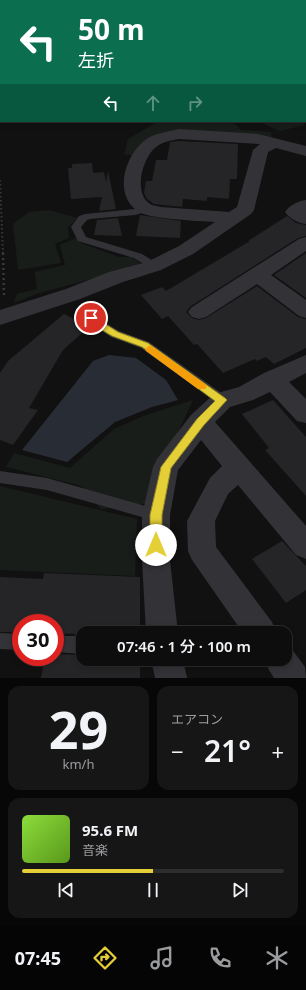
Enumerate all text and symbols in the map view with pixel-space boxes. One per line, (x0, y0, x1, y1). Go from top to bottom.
text: 50 m (78, 10, 145, 48)
icon: left (12, 16, 64, 68)
text: 左折 (78, 48, 114, 72)
icon: left (100, 92, 122, 114)
icon: ahead (142, 92, 164, 114)
icon: right (184, 92, 206, 114)
pin (74, 301, 108, 335)
icon: arrive (80, 307, 102, 329)
position arrow (135, 524, 177, 566)
speed limit sign: 30 (12, 614, 64, 666)
text: 07:46 · 1 分 · 100 m (117, 636, 251, 656)
text: 29 (49, 693, 108, 764)
text: エアコン (171, 710, 223, 728)
text: 21° (204, 730, 251, 771)
text: − (171, 736, 184, 766)
text: + (271, 736, 284, 766)
text: km/h (63, 755, 94, 773)
text: 95.6 FM (82, 820, 138, 840)
text: 音楽 (82, 841, 108, 859)
icon: previous (55, 879, 77, 901)
icon: pause (142, 879, 164, 901)
icon: next (229, 879, 251, 901)
icon: directions (91, 944, 119, 972)
icon: music (148, 944, 176, 972)
icon: phone (206, 944, 234, 972)
icon: climate (263, 944, 291, 972)
text: 07:45 (15, 946, 61, 970)

